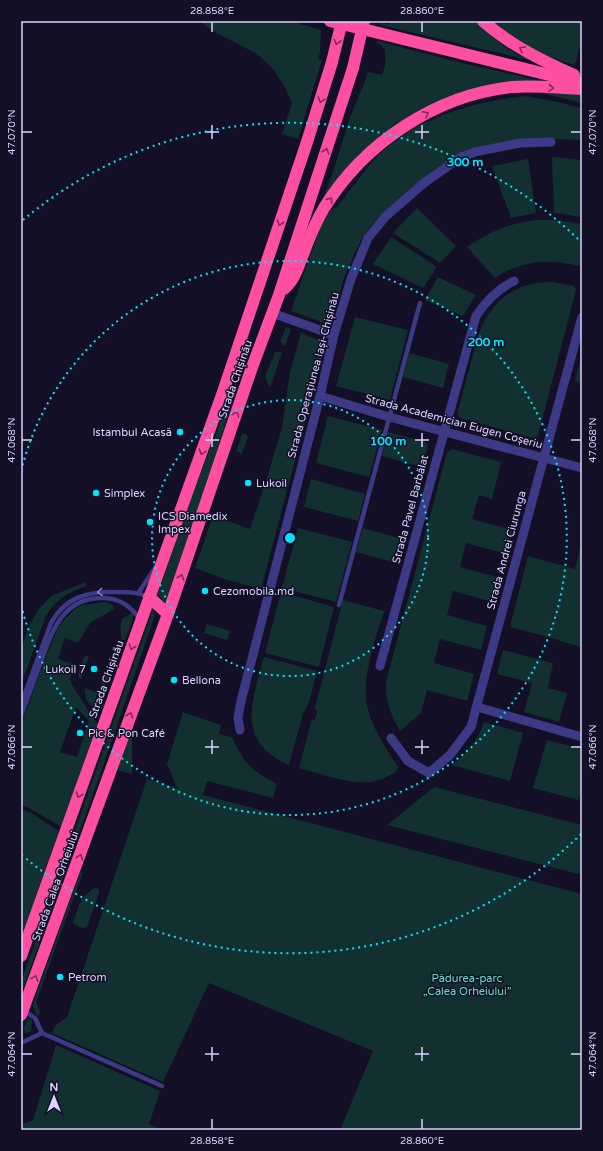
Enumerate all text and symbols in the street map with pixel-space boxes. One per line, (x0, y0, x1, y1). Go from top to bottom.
text: 28.858°E (190, 5, 234, 17)
text: 28.860°E (400, 5, 444, 17)
one-way arrow (334, 38, 342, 45)
one-way arrow (519, 47, 526, 54)
one-way arrow (548, 84, 554, 92)
one-way arrow (317, 96, 326, 103)
text: 47.070°N (6, 109, 18, 155)
text: 47.070°N (587, 109, 599, 155)
one-way arrow (422, 111, 429, 118)
one-way arrow (321, 148, 330, 155)
text: 300 m (447, 155, 483, 169)
one-way arrow (325, 197, 332, 204)
one-way arrow (276, 219, 285, 226)
street label: Strada Operațiunea Iași-Chișinău (285, 291, 342, 460)
text: 200 m (468, 335, 504, 349)
street label: Strada Chișinău (216, 338, 255, 420)
street label: Strada Academician Eugen Coșeriu (364, 391, 544, 451)
one-way arrow (232, 411, 240, 418)
text: 47.068°N (6, 417, 18, 463)
text: 47.068°N (587, 417, 599, 463)
place label: Istambul Acasă (92, 426, 172, 439)
marker: Istambul Acasă (175, 427, 185, 437)
text: 100 m (370, 434, 406, 448)
one-way arrow (198, 448, 206, 455)
street label: Strada Pavel Barbălat (390, 453, 431, 565)
place label: Lukoil (256, 477, 287, 490)
marker: Lukoil (243, 478, 253, 488)
place label: Simplex (104, 487, 145, 500)
marker: Simplex (91, 488, 101, 498)
street label: Strada Andrei Ciurunga (484, 489, 529, 611)
place label: ICS Diamedix Impex (158, 510, 227, 536)
marker: ICS Diamedix Impex (145, 517, 155, 527)
centre of rings (283, 531, 297, 545)
one-way arrow (176, 573, 184, 580)
place label: Cezomobila.md (213, 585, 294, 598)
marker: Cezomobila.md (200, 586, 210, 596)
one-way arrow (97, 588, 103, 597)
street label: Strada Chișinău (86, 639, 127, 720)
one-way arrow (128, 643, 136, 650)
place label: Lukoil 7 (45, 663, 86, 676)
marker: Lukoil 7 (89, 664, 99, 674)
place label: Bellona (182, 674, 221, 687)
marker: Bellona (169, 675, 179, 685)
one-way arrow (125, 712, 134, 719)
text: 47.066°N (6, 724, 18, 770)
text: 47.066°N (587, 724, 599, 770)
place label: Pic & Pon Café (88, 727, 165, 740)
marker: Pic & Pon Café (75, 728, 85, 738)
one-way arrow (75, 792, 83, 799)
street label: Strada Calea Orheiului (29, 829, 82, 943)
one-way arrow (75, 853, 83, 860)
place label: Petrom (68, 971, 107, 984)
marker: Petrom (55, 972, 65, 982)
park label: Pădurea-parc „Calea Orheiului” (423, 972, 512, 998)
one-way arrow (30, 975, 38, 982)
text: 47.064°N (6, 1031, 18, 1077)
text: 47.064°N (587, 1031, 599, 1077)
north arrow (34, 1077, 74, 1117)
text: N (50, 1081, 58, 1094)
text: 28.858°E (190, 1135, 234, 1147)
text: 28.860°E (400, 1135, 444, 1147)

